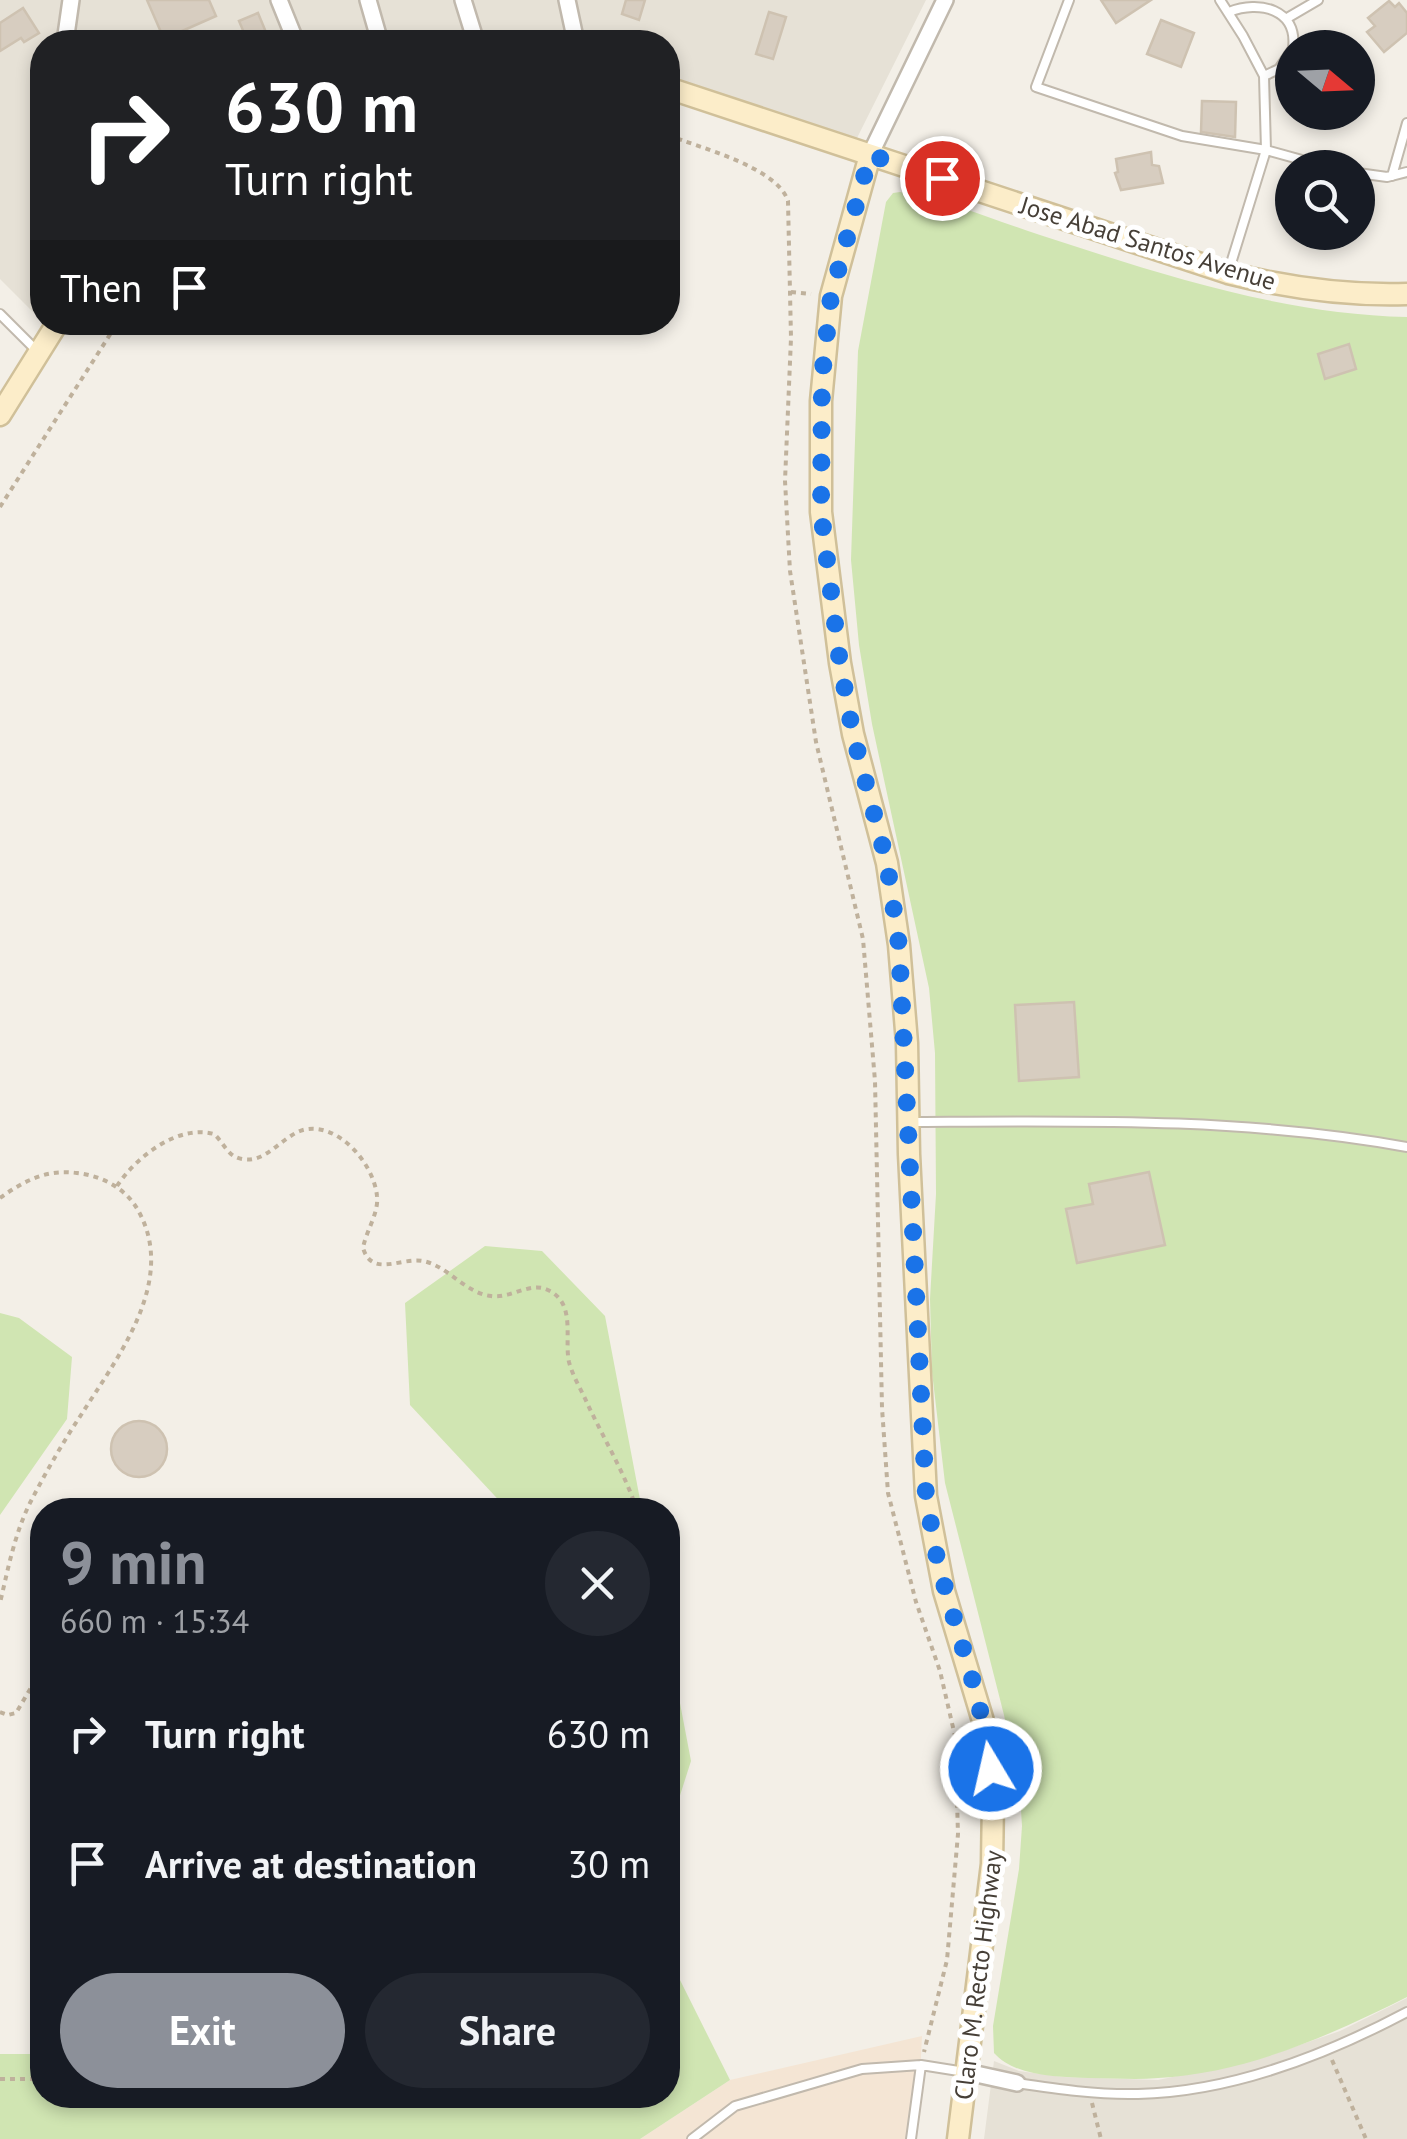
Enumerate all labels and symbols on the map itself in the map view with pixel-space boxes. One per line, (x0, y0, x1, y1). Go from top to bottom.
north arrow (1275, 30, 1375, 130)
pin (900, 136, 985, 221)
street label: Jose Abad Santos Avenue (1015, 189, 1280, 297)
position arrow (939, 1717, 1043, 1821)
street label: Claro M. Recto Highway (947, 1848, 1009, 2102)

